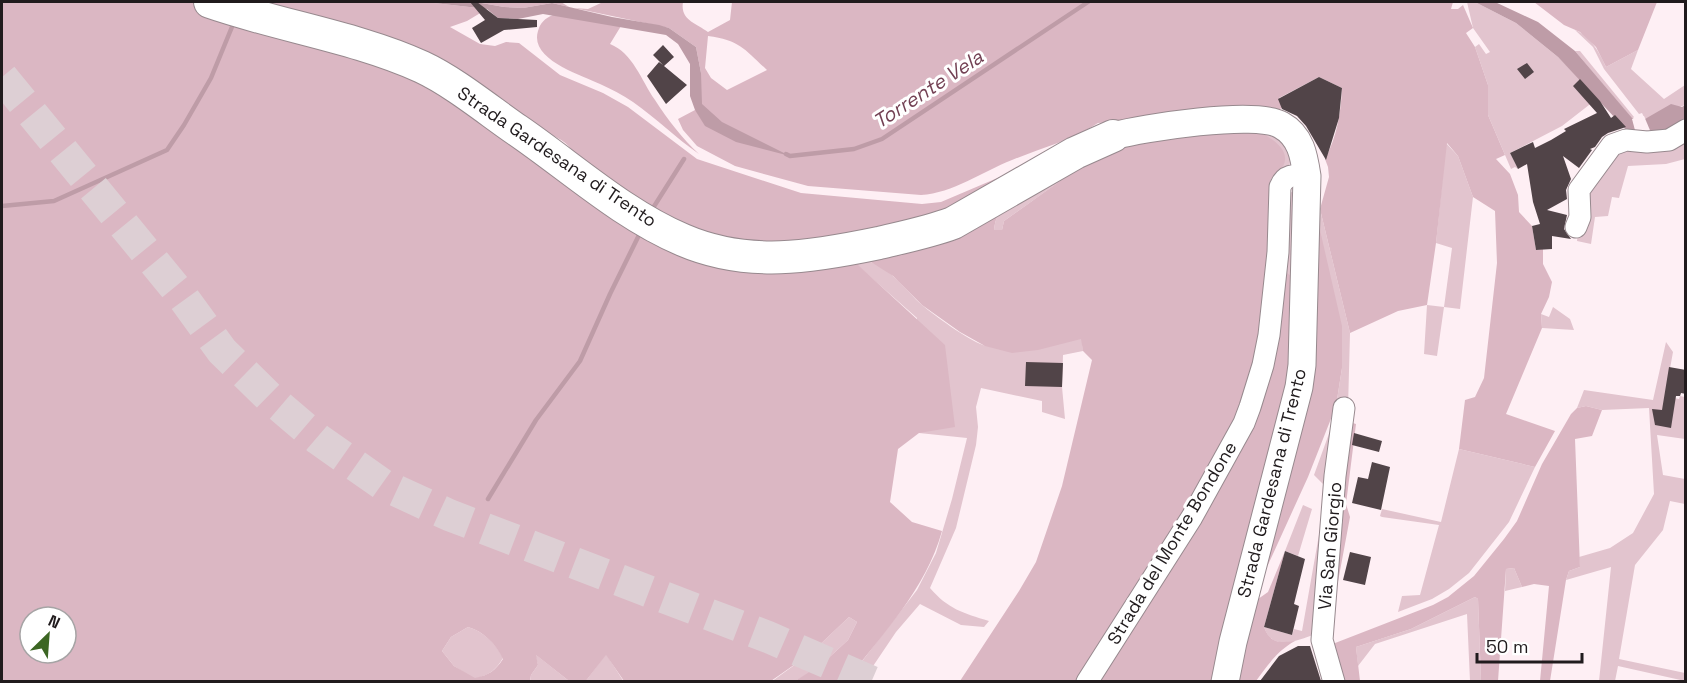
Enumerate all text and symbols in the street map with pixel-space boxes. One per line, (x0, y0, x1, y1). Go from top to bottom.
water label: Torrente Vela (868, 43, 988, 134)
street label: Strada Gardesana di Trento (453, 81, 661, 232)
street label: Strada Gardesana di Trento (1232, 366, 1311, 600)
street label: Strada del Monte Bondone (1102, 437, 1241, 648)
street label: Via San Giorgio (1312, 481, 1347, 611)
north arrow (18, 605, 78, 665)
text: N (45, 610, 63, 634)
scale bar (1477, 626, 1582, 664)
text: 50 m (1486, 635, 1528, 658)

